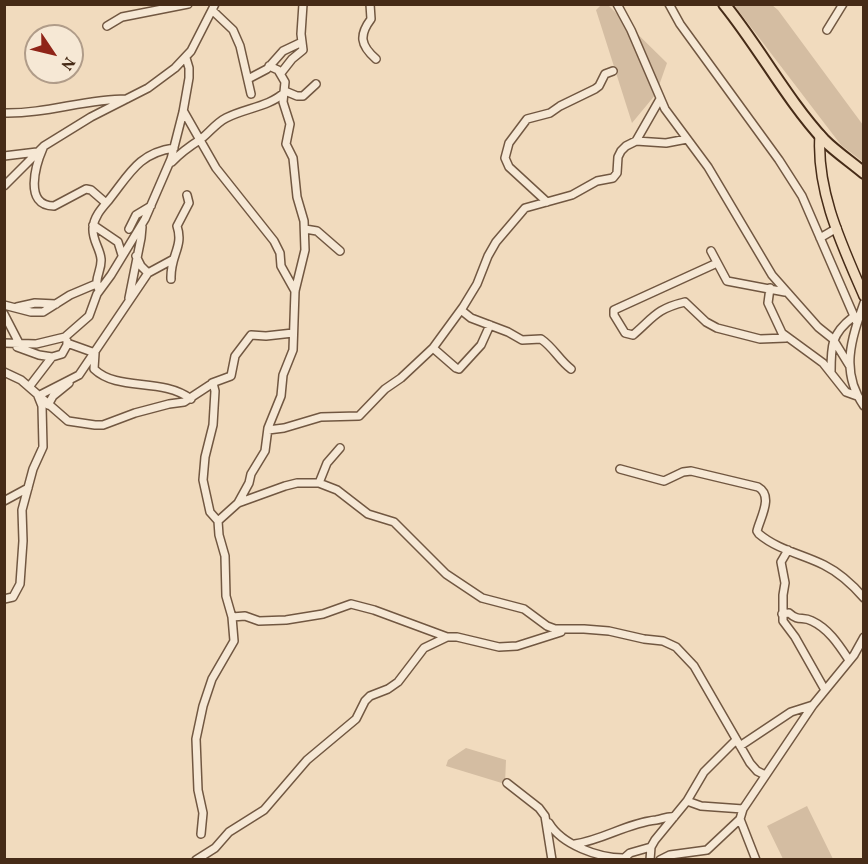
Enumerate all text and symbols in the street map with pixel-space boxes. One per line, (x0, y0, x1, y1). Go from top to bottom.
north arrow (24, 24, 84, 84)
text: N (55, 52, 79, 74)

